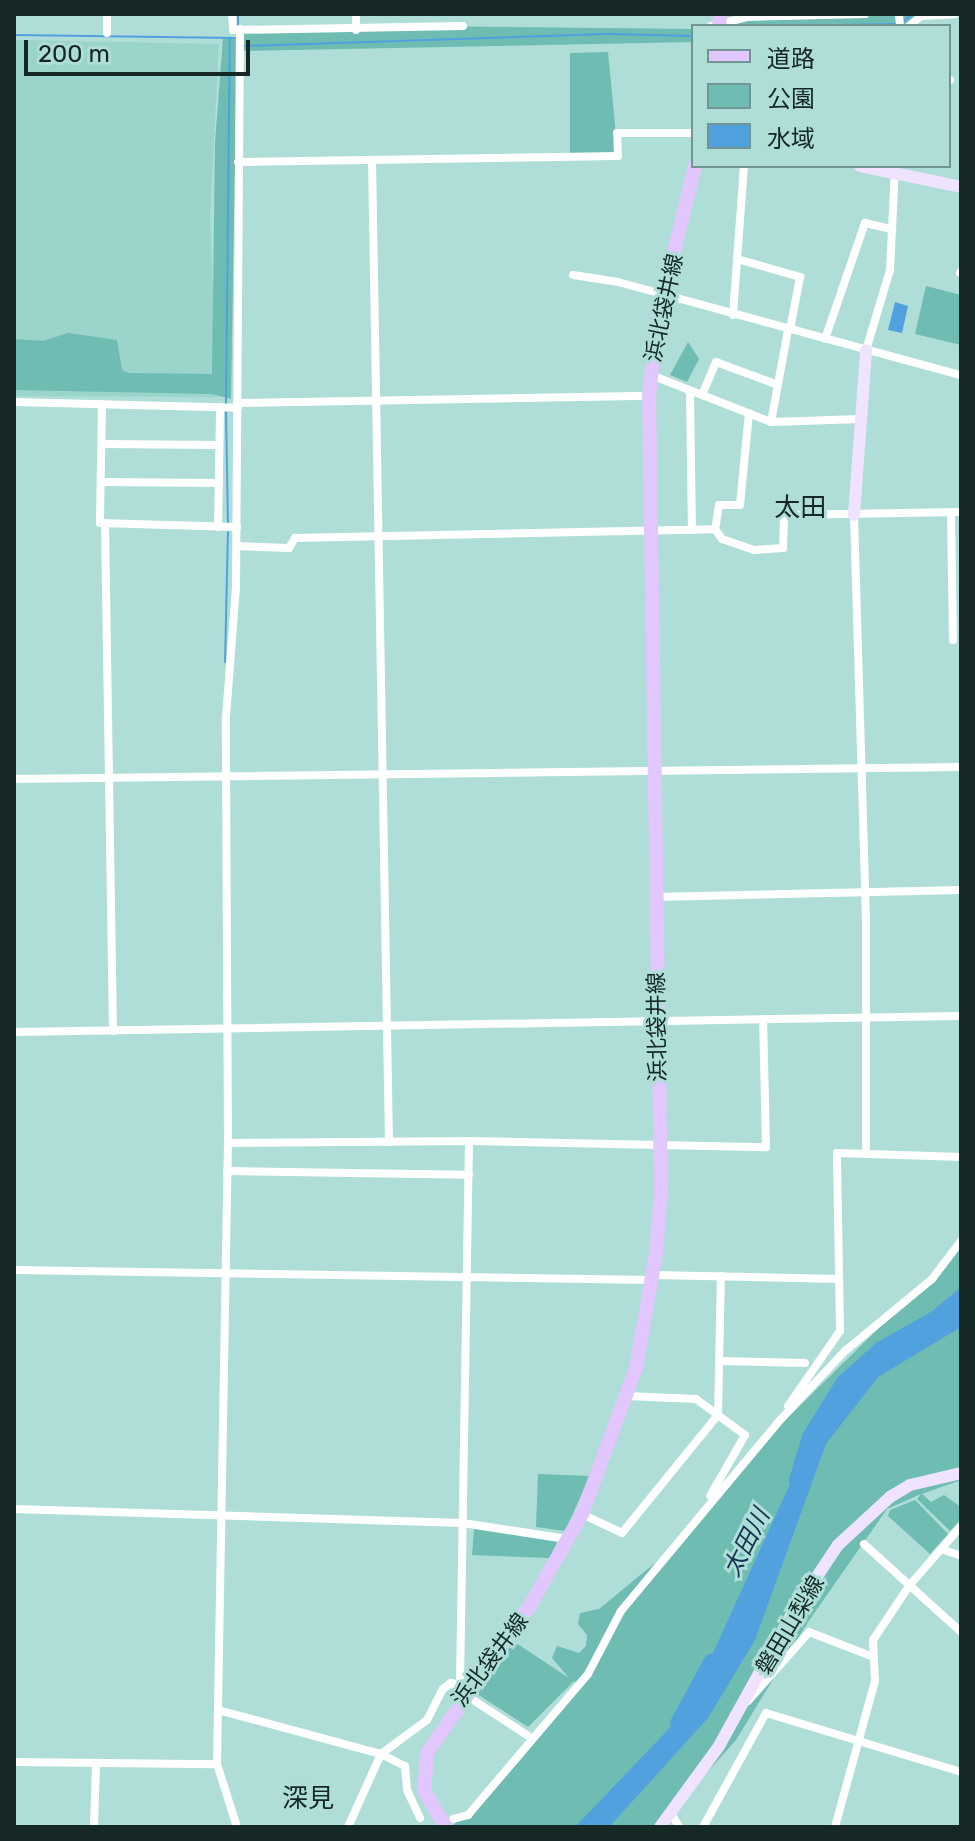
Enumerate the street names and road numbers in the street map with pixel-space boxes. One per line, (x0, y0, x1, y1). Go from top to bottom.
street label: 浜北袋井線 (640, 251, 688, 365)
street label: 浜北袋井線 (643, 972, 671, 1082)
street label: 磐田山梨線 (750, 1571, 830, 1679)
street label: 浜北袋井線 (446, 1608, 534, 1712)

